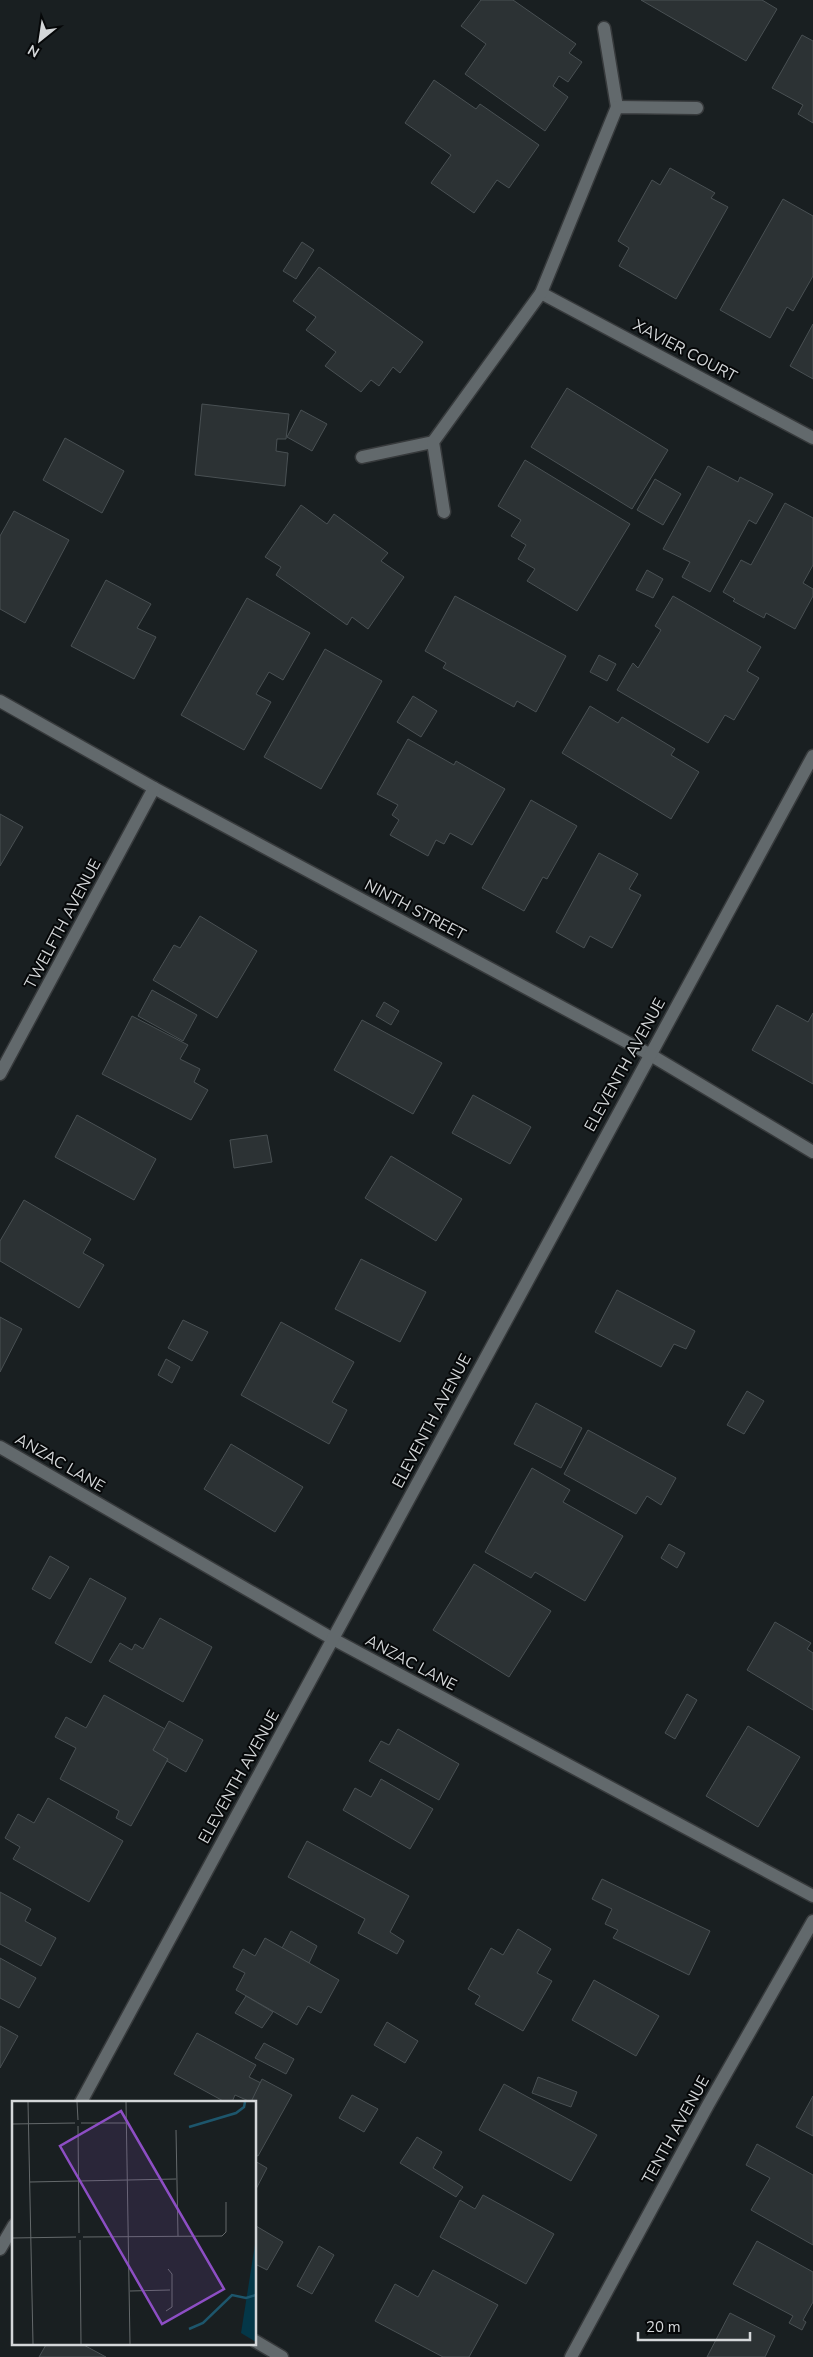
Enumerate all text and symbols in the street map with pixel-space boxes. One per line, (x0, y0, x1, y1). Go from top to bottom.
north arrow (15, 15, 65, 65)
text: N (24, 40, 43, 62)
street label: XAVIER COURT (629, 314, 741, 388)
street label: TWELFTH AVENUE (19, 855, 107, 993)
street label: NINTH STREET (361, 874, 470, 946)
street label: ELEVENTH AVENUE (579, 994, 671, 1136)
street label: ELEVENTH AVENUE (387, 1350, 477, 1492)
street label: ANZAC LANE (11, 1428, 109, 1498)
street label: ANZAC LANE (362, 1630, 460, 1696)
street label: ELEVENTH AVENUE (193, 1706, 285, 1848)
street label: TENTH AVENUE (637, 2072, 715, 2188)
inset map (12, 2101, 256, 2344)
scale bar (638, 2310, 750, 2342)
text: 20 m (646, 2317, 681, 2337)

